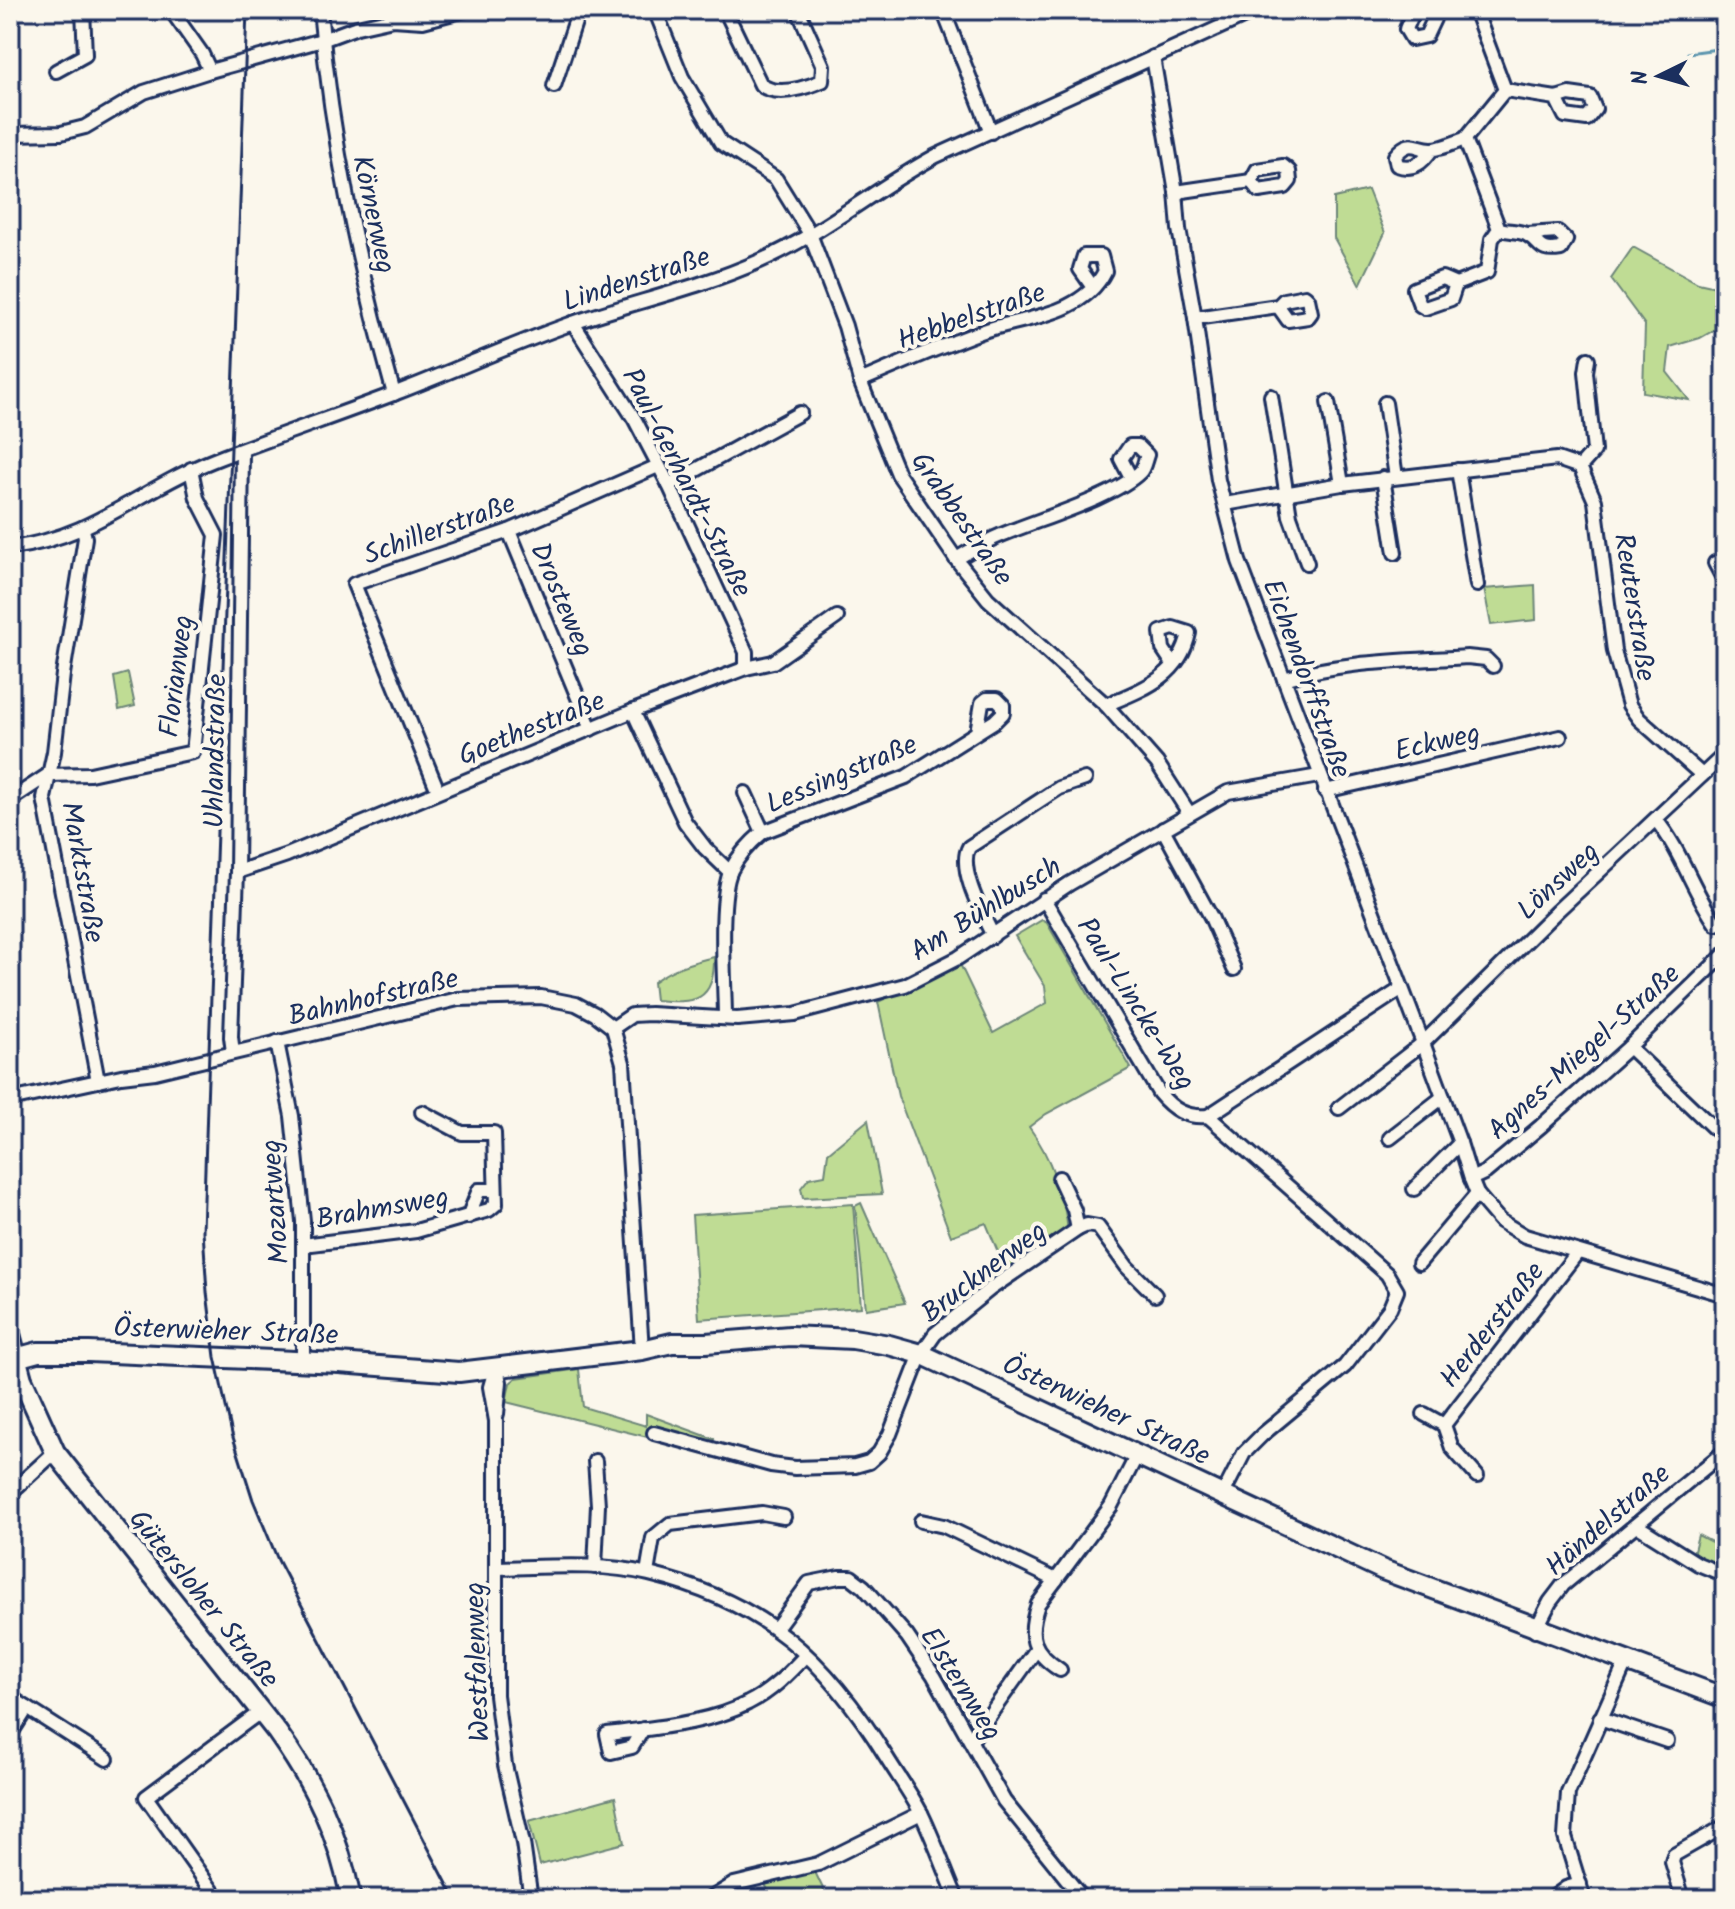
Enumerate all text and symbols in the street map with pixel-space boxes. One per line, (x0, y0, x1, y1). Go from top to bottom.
north arrow (1619, 36, 1699, 116)
text: N (1624, 69, 1660, 86)
street label: Körnerweg (338, 151, 407, 278)
street label: Lindenstraße (557, 235, 717, 325)
street label: Hebbelstraße (892, 271, 1052, 364)
street label: Paul-Gerhardt-Straße (608, 360, 763, 606)
street label: Grabbestraße (898, 443, 1024, 596)
street label: Schillerstraße (358, 482, 523, 579)
street label: Reuterstraße (1600, 530, 1667, 685)
street label: Drosteweg (517, 536, 605, 664)
street label: Eichendorffstraße (1249, 573, 1363, 785)
street label: Florianweg (148, 613, 207, 740)
street label: Uhlandstraße (193, 673, 240, 829)
street label: Goethestraße (452, 679, 613, 779)
street label: Eckweg (1390, 712, 1485, 775)
street label: Lessingstraße (759, 723, 925, 827)
street label: Marktstraße (47, 798, 116, 947)
street label: Lönsweg (1507, 831, 1610, 932)
street label: Am Bühlbusch (902, 846, 1071, 975)
street label: Paul-Lincke-Weg (1064, 909, 1206, 1100)
street label: Agnes-Miegel-Straße (1478, 953, 1692, 1152)
street label: Bahnhofstraße (284, 957, 463, 1040)
street label: Mozartweg (250, 1138, 303, 1266)
street label: Brahmsweg (312, 1176, 452, 1243)
street label: Brucknerweg (912, 1211, 1057, 1335)
street label: Herderstraße (1429, 1252, 1557, 1399)
street label: Österwieher Straße (113, 1306, 340, 1359)
street label: Österwieher Straße (994, 1343, 1218, 1479)
street label: Händelstraße (1536, 1453, 1682, 1589)
street label: Gütersloher Straße (116, 1500, 290, 1699)
street label: Westfalenweg (453, 1581, 504, 1743)
street label: Elsternweg (907, 1618, 1013, 1750)

